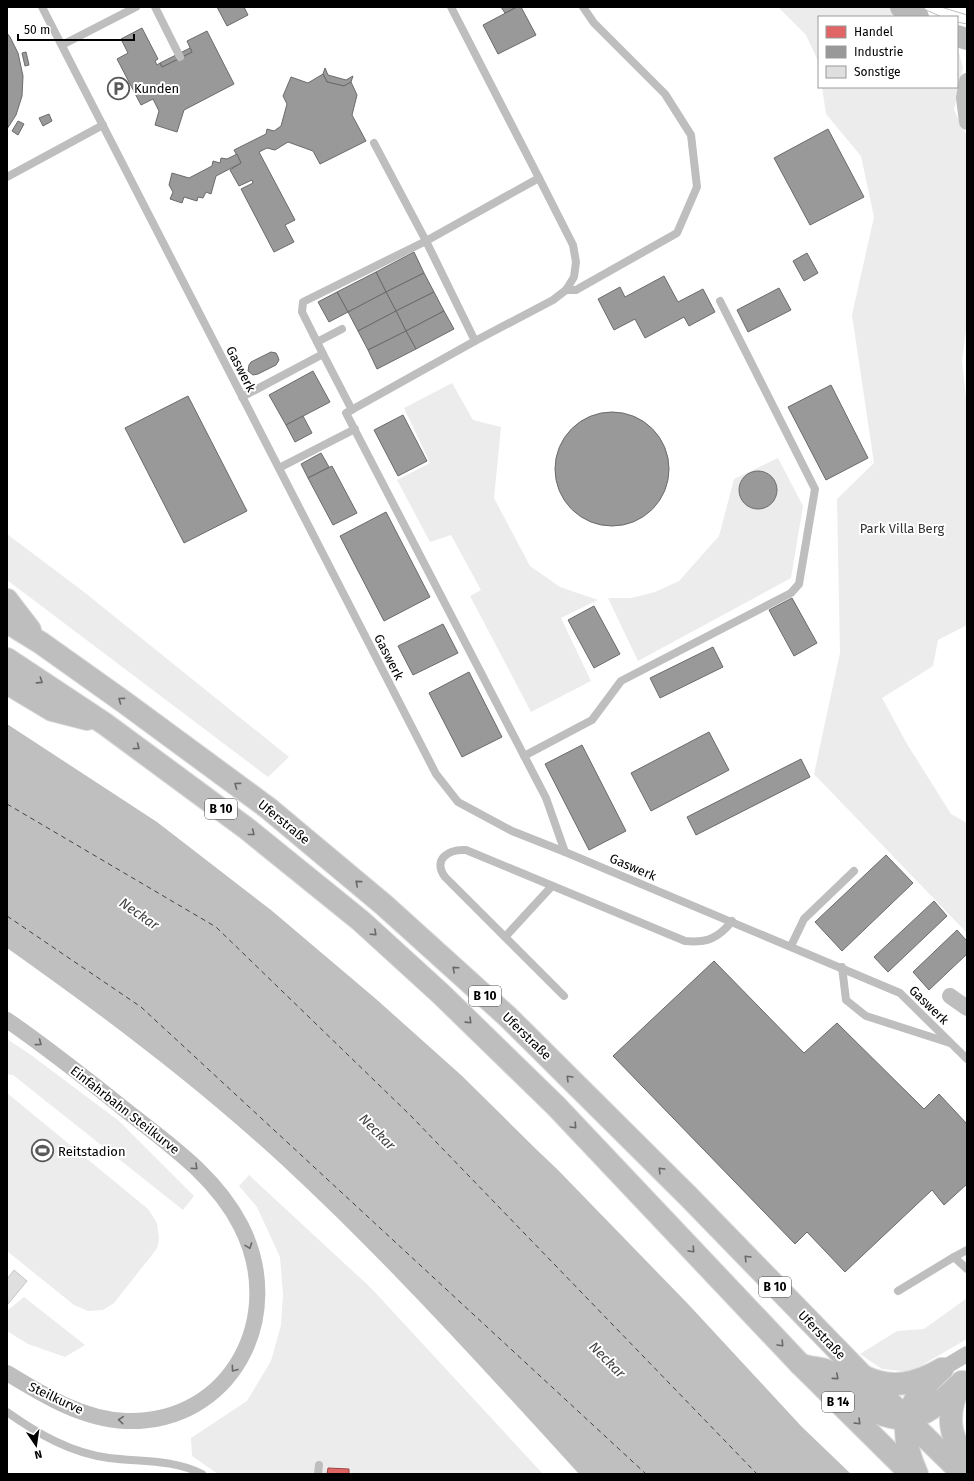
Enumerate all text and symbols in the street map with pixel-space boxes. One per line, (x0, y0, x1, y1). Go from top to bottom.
scale bar (18, 16, 134, 42)
legend (818, 16, 958, 88)
text: 50 m (24, 23, 50, 37)
text: Handel (854, 25, 893, 39)
text: Industrie (854, 45, 903, 59)
text: Sonstige (854, 65, 901, 79)
parking icon: Kunden (105, 75, 131, 101)
place label: Kunden (134, 81, 179, 96)
street label: Gaswerk (223, 344, 259, 395)
park label: Park Villa Berg (860, 521, 945, 536)
street label: Gaswerk (371, 632, 407, 683)
one-way arrow (36, 676, 43, 683)
one-way arrow (118, 698, 125, 705)
one-way arrow (132, 742, 139, 749)
one-way arrow (234, 783, 241, 790)
street label: Uferstraße (255, 797, 313, 847)
road number: B 10 (205, 799, 237, 819)
one-way arrow (248, 828, 255, 835)
street label: Gaswerk (607, 850, 659, 884)
one-way arrow (355, 880, 362, 887)
water label: Neckar (116, 894, 163, 934)
one-way arrow (369, 928, 377, 935)
one-way arrow (452, 966, 460, 974)
street label: Gaswerk (906, 983, 952, 1028)
road number: B 10 (469, 986, 501, 1006)
street label: Uferstraße (500, 1009, 554, 1063)
one-way arrow (464, 1016, 472, 1024)
one-way arrow (34, 1038, 41, 1045)
street label: Einfahrbahn Steilkurve (68, 1063, 182, 1157)
one-way arrow (566, 1075, 574, 1083)
water label: Neckar (355, 1110, 399, 1154)
one-way arrow (570, 1121, 577, 1129)
sports icon: Reitstadion (29, 1138, 55, 1164)
place label: Reitstadion (58, 1144, 126, 1159)
one-way arrow (190, 1162, 198, 1170)
one-way arrow (658, 1167, 666, 1175)
one-way arrow (245, 1242, 253, 1249)
one-way arrow (687, 1245, 695, 1253)
one-way arrow (745, 1255, 752, 1263)
road number: B 10 (759, 1277, 791, 1297)
street label: Uferstraße (795, 1308, 849, 1362)
water label: Neckar (585, 1338, 629, 1382)
one-way arrow (776, 1339, 784, 1347)
one-way arrow (232, 1365, 239, 1372)
one-way arrow (832, 1372, 839, 1379)
street label: Steilkurve (26, 1379, 86, 1417)
road number: B 14 (822, 1392, 854, 1412)
one-way arrow (118, 1416, 124, 1425)
one-way arrow (853, 1417, 861, 1425)
north arrow (16, 1425, 56, 1465)
text: N (33, 1447, 43, 1461)

